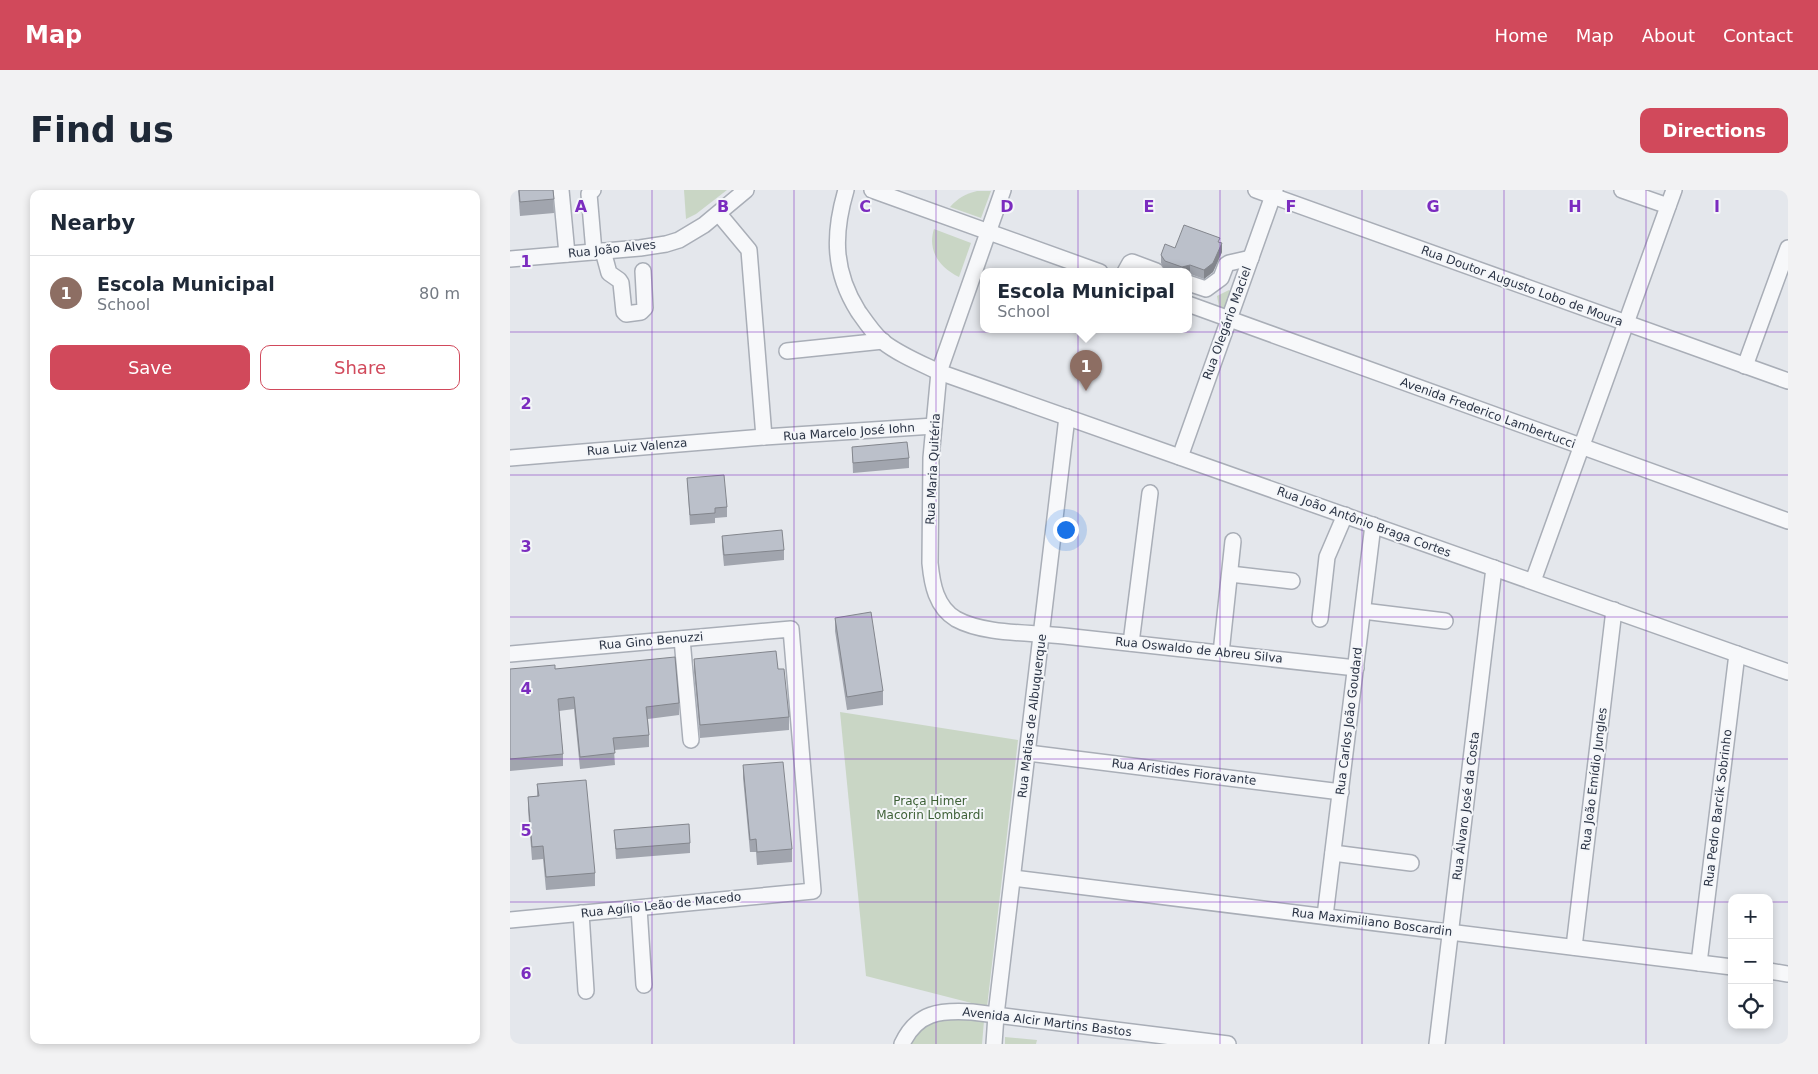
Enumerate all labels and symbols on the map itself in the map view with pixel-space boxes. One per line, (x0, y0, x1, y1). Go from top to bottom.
text: A (575, 197, 588, 216)
text: B (717, 197, 729, 216)
text: C (859, 197, 871, 216)
text: D (1000, 197, 1014, 216)
text: E (1144, 197, 1154, 216)
text: F (1286, 197, 1296, 216)
text: G (1426, 197, 1440, 216)
text: H (1568, 197, 1582, 216)
text: I (1714, 197, 1720, 216)
street label: Rua João Alves (567, 237, 657, 261)
street label: Rua Doutor Augusto Lobo de Moura (1419, 243, 1625, 329)
text: 1 (520, 252, 532, 271)
street label: Rua Olegário Maciel (1200, 264, 1254, 382)
pin: 1 (1070, 350, 1102, 391)
street label: Avenida Frederico Lambertucci (1399, 375, 1577, 451)
text: 2 (520, 394, 532, 413)
street label: Rua Maria Quitéria (923, 413, 943, 525)
street label: Rua Marcelo José Iohn (783, 420, 915, 444)
street label: Rua Luiz Valenza (586, 436, 688, 458)
street label: Rua João Antônio Braga Cortes (1275, 484, 1453, 560)
your location (1053, 517, 1079, 543)
text: 3 (520, 537, 532, 556)
street label: Rua Gino Benuzzi (598, 629, 704, 653)
street label: Rua Matias de Albuquerque (1015, 633, 1049, 799)
street label: Rua Oswaldo de Abreu Silva (1115, 634, 1283, 666)
street label: Rua Carlos João Goudard (1333, 646, 1365, 796)
text: 4 (520, 679, 532, 698)
street label: Rua João Emídio Jungles (1578, 707, 1610, 851)
street label: Rua Pedro Barcik Sobrinho (1701, 728, 1735, 888)
street label: Rua Álvaro José da Costa (1449, 731, 1482, 881)
street label: Rua Aristides Fioravante (1111, 756, 1257, 788)
park label: Praça Himer Macorin Lombardi (876, 794, 984, 822)
text: 5 (520, 821, 532, 840)
street label: Rua Agílio Leão de Macedo (580, 890, 742, 920)
street label: Rua Maximiliano Boscardin (1291, 905, 1453, 939)
text: 6 (520, 964, 532, 983)
street label: Avenida Alcir Martins Bastos (962, 1005, 1132, 1039)

